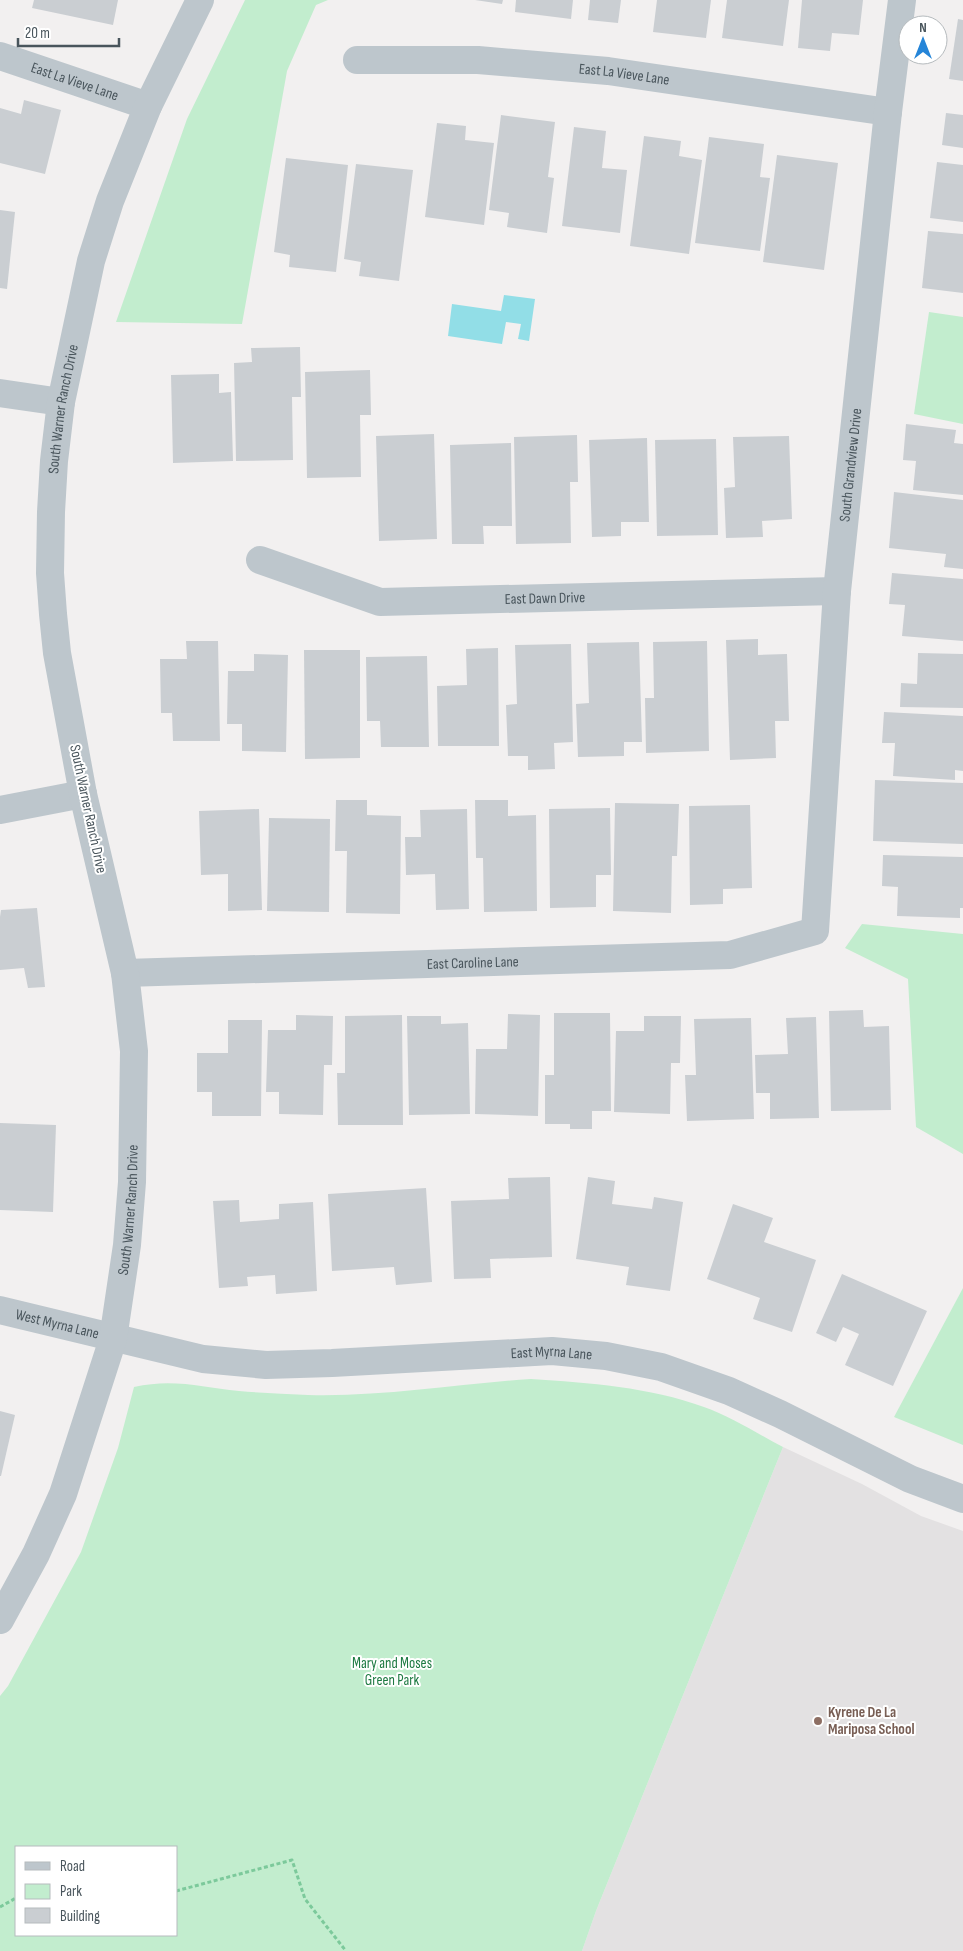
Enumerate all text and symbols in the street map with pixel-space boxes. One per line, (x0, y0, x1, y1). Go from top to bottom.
scale bar (18, 15, 119, 47)
north arrow (898, 15, 948, 65)
text: N (919, 19, 927, 36)
text: 20 m (25, 24, 50, 43)
street label: East La Vieve Lane (29, 58, 121, 105)
street label: East La Vieve Lane (578, 59, 671, 89)
street label: South Warner Ranch Drive (44, 343, 83, 474)
street label: South Grandview Drive (835, 407, 866, 523)
street label: East Dawn Drive (504, 588, 585, 608)
street label: South Warner Ranch Drive (65, 743, 111, 875)
street label: East Caroline Lane (427, 952, 519, 974)
street label: South Warner Ranch Drive (113, 1144, 142, 1276)
street label: West Myrna Lane (14, 1305, 101, 1343)
street label: East Myrna Lane (510, 1341, 593, 1364)
park label: Mary and Moses Green Park (352, 1654, 432, 1690)
place label: Kyrene De La Mariposa School (828, 1703, 914, 1739)
marker: Kyrene De La Mariposa School (812, 1715, 824, 1727)
legend (15, 1846, 178, 1936)
text: Road (60, 1857, 85, 1876)
text: Park (60, 1882, 82, 1901)
text: Building (60, 1907, 100, 1926)

